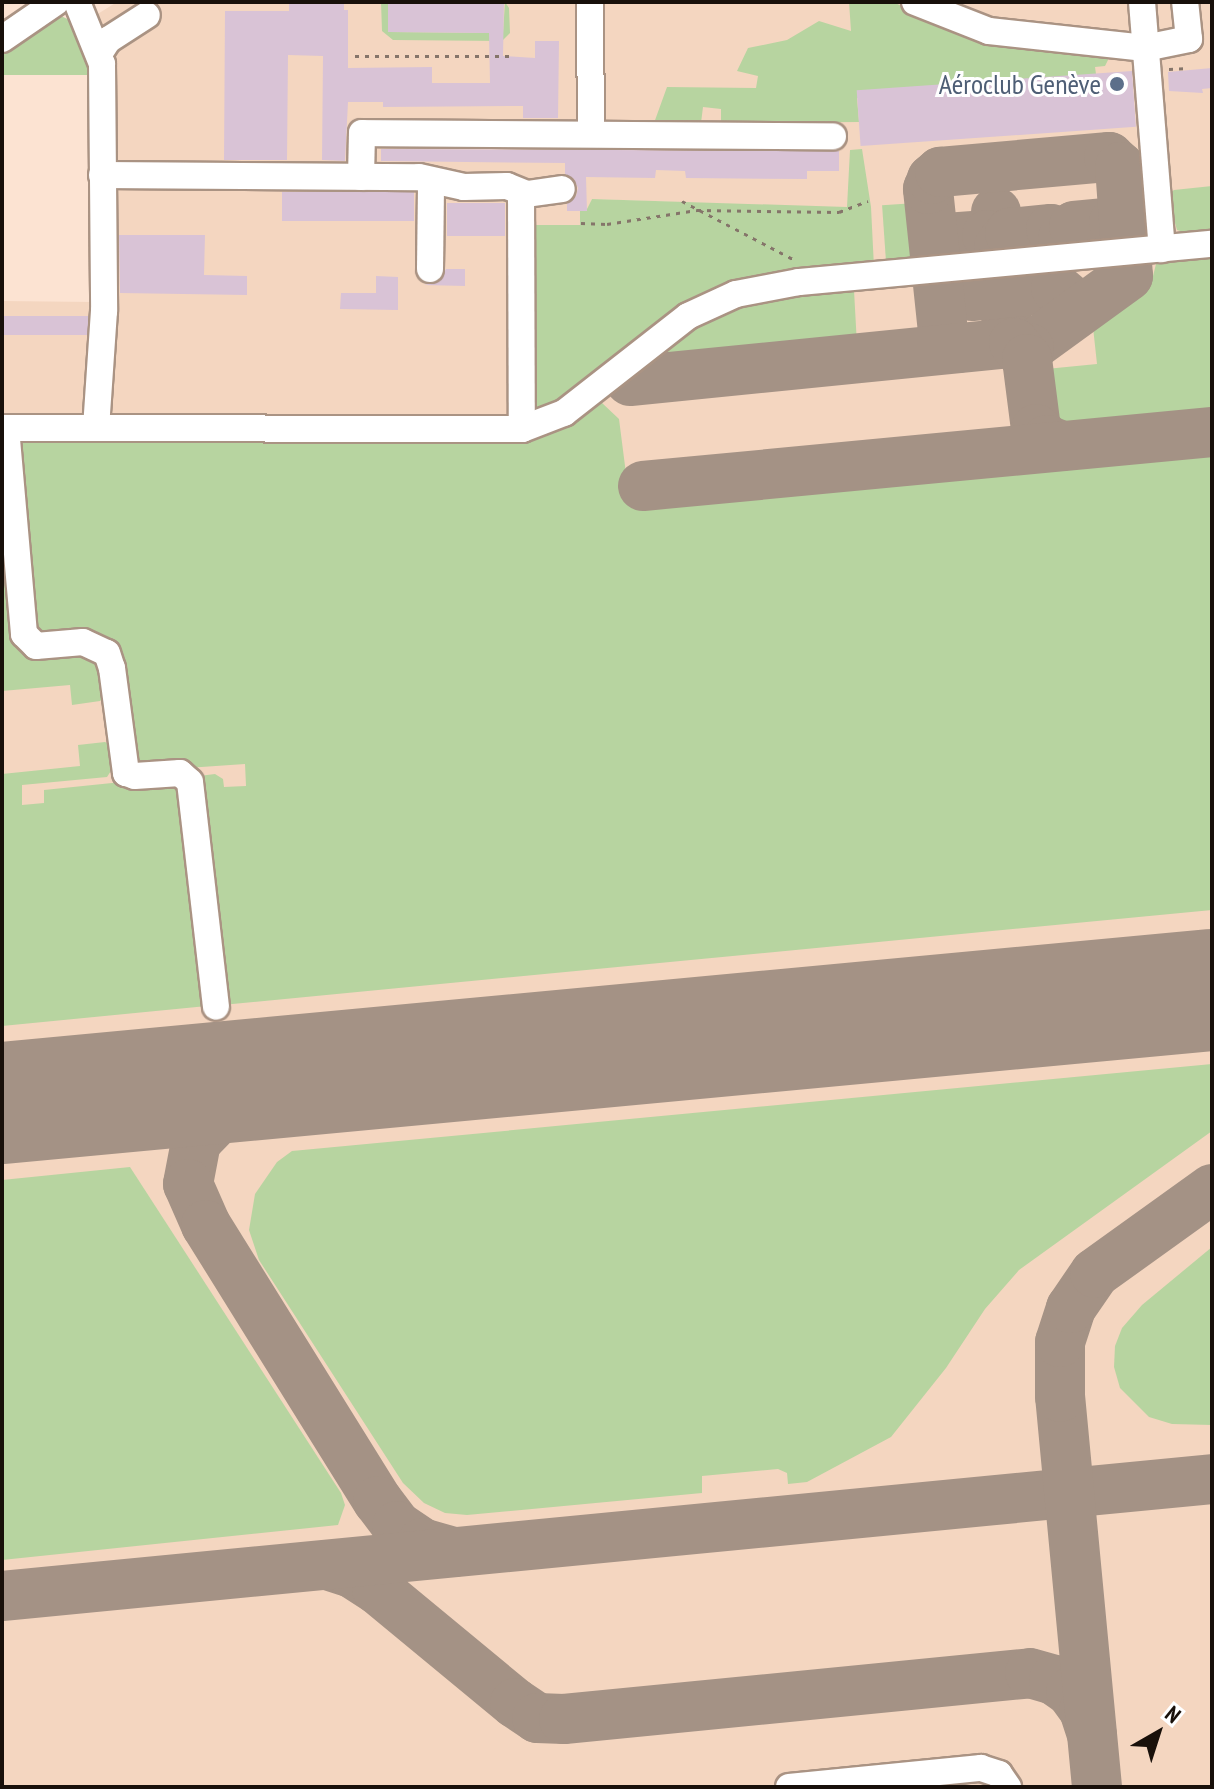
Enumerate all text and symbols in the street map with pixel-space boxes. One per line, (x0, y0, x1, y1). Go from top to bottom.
place label: Aéroclub Genève (939, 67, 1101, 101)
marker: Aéroclub Genève (1108, 75, 1126, 93)
north arrow (1118, 1693, 1198, 1773)
text: N (1160, 1700, 1187, 1729)

